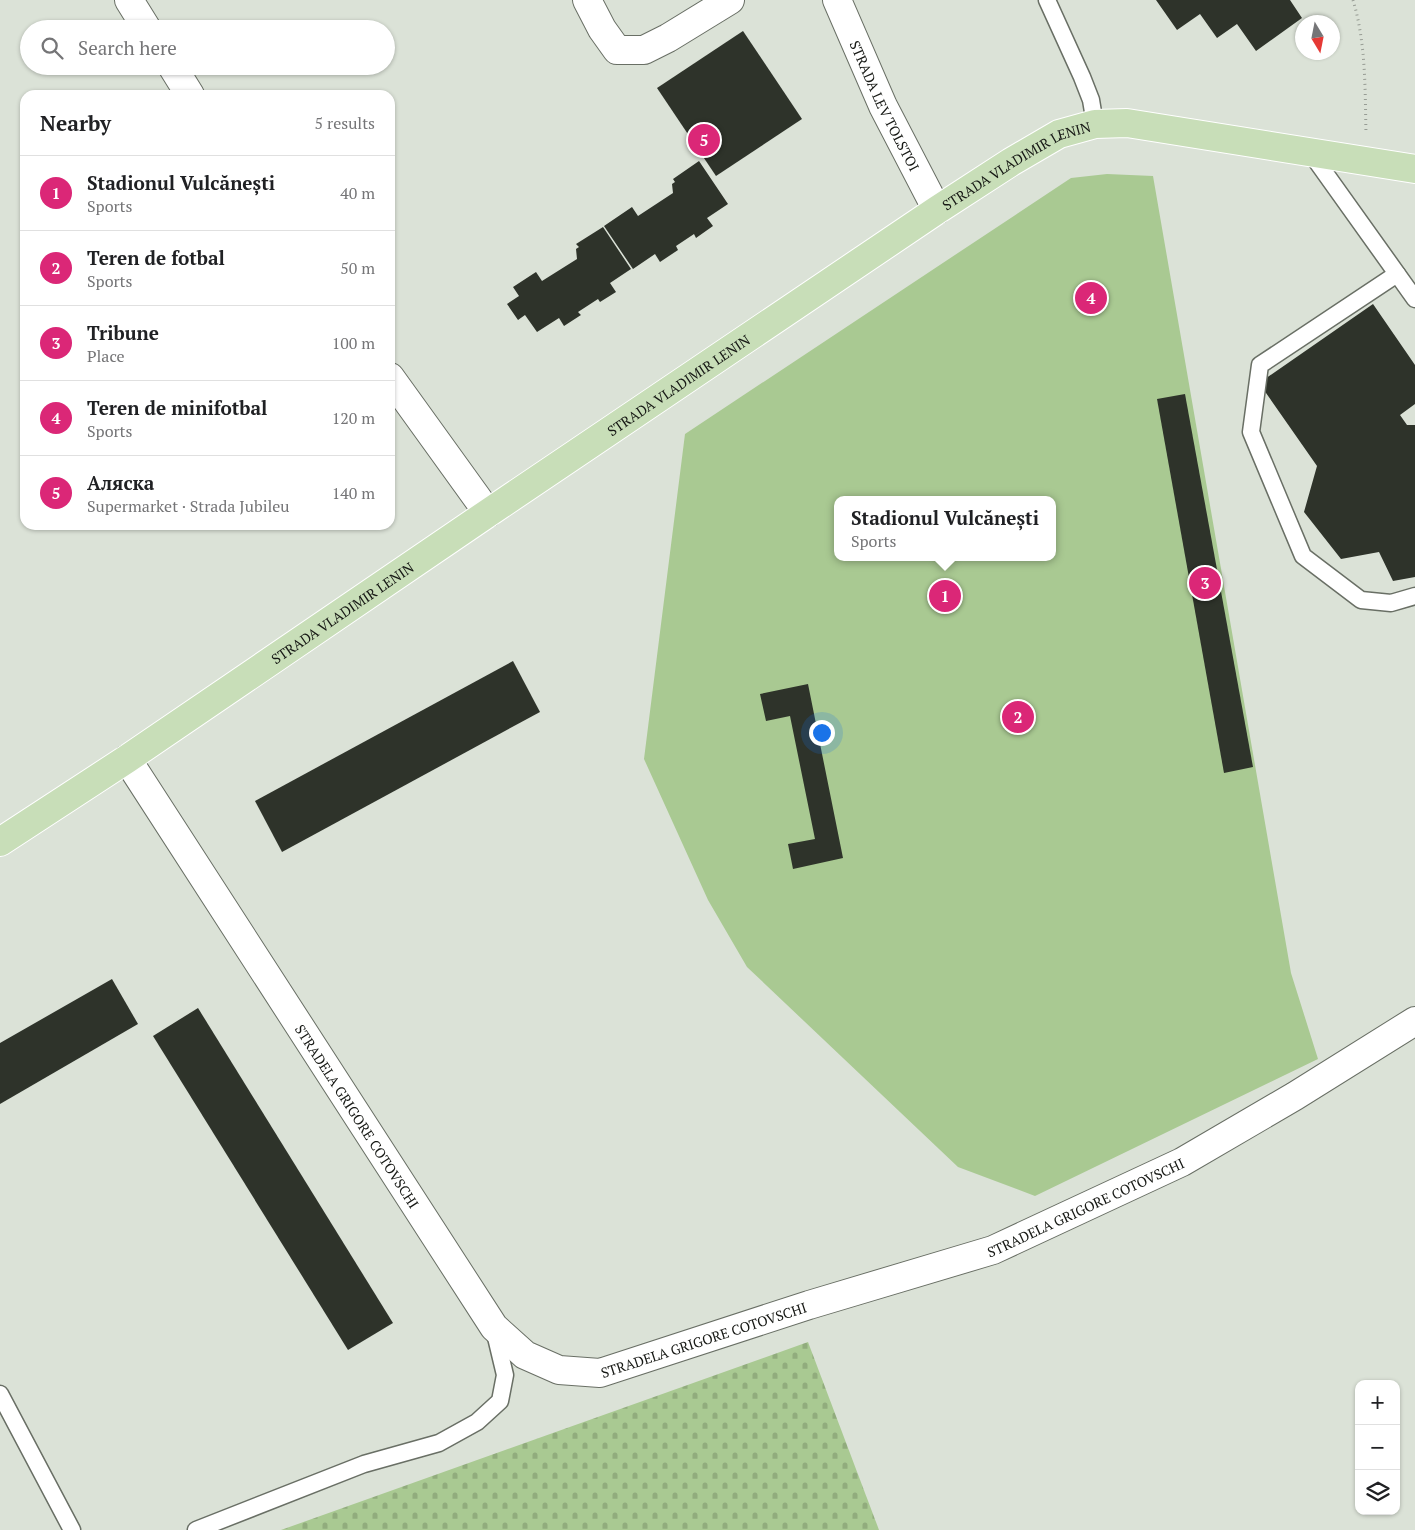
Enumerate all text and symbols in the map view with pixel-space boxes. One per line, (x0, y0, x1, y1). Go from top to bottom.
north arrow (1295, 15, 1340, 60)
search box (20, 20, 395, 75)
icon: search (38, 34, 66, 62)
text: Search here (78, 35, 177, 60)
street label: STRADA LEV TOLSTOI (846, 37, 925, 174)
text: Nearby (40, 109, 111, 137)
text: 5 results (315, 112, 375, 134)
street label: STRADA VLADIMIR LENIN (938, 116, 1093, 214)
pin: 5 (688, 121, 720, 159)
text: Stadionul Vulcănești (87, 170, 275, 195)
text: 1 (51, 182, 61, 204)
text: 40 m (340, 182, 375, 204)
text: Sports (87, 195, 133, 217)
text: Teren de fotbal (87, 245, 225, 270)
text: 2 (51, 257, 61, 279)
text: 50 m (340, 257, 375, 279)
text: Sports (87, 270, 133, 292)
pin: 4 (1075, 279, 1107, 317)
text: Tribune (87, 320, 159, 345)
street label: STRADA VLADIMIR LENIN (603, 330, 753, 440)
text: 3 (51, 332, 61, 354)
text: 100 m (332, 332, 375, 354)
text: Place (87, 345, 125, 367)
text: Teren de minifotbal (87, 395, 267, 420)
text: 4 (51, 407, 61, 429)
text: 120 m (332, 407, 375, 429)
text: Sports (87, 420, 133, 442)
text: Аляска (87, 470, 154, 495)
text: 5 (51, 482, 61, 504)
text: 140 m (332, 482, 375, 504)
text: Supermarket · Strada Jubileu (87, 495, 290, 517)
popup (834, 496, 1056, 561)
text: Stadionul Vulcănești (851, 505, 1039, 530)
text: Sports (851, 530, 896, 552)
street label: STRADA VLADIMIR LENIN (267, 557, 417, 668)
pin: 3 (1189, 564, 1221, 602)
pin: 1 (929, 577, 961, 615)
pin: 2 (1002, 698, 1034, 736)
your location (809, 720, 835, 746)
street label: STRADELA GRIGORE COTOVSCHI (291, 1020, 424, 1212)
street label: STRADELA GRIGORE COTOVSCHI (985, 1153, 1187, 1261)
street label: STRADELA GRIGORE COTOVSCHI (598, 1297, 809, 1382)
map controls (1355, 1380, 1400, 1515)
button: + (1355, 1380, 1400, 1425)
button: − (1355, 1425, 1400, 1470)
button: layers (1355, 1470, 1400, 1515)

